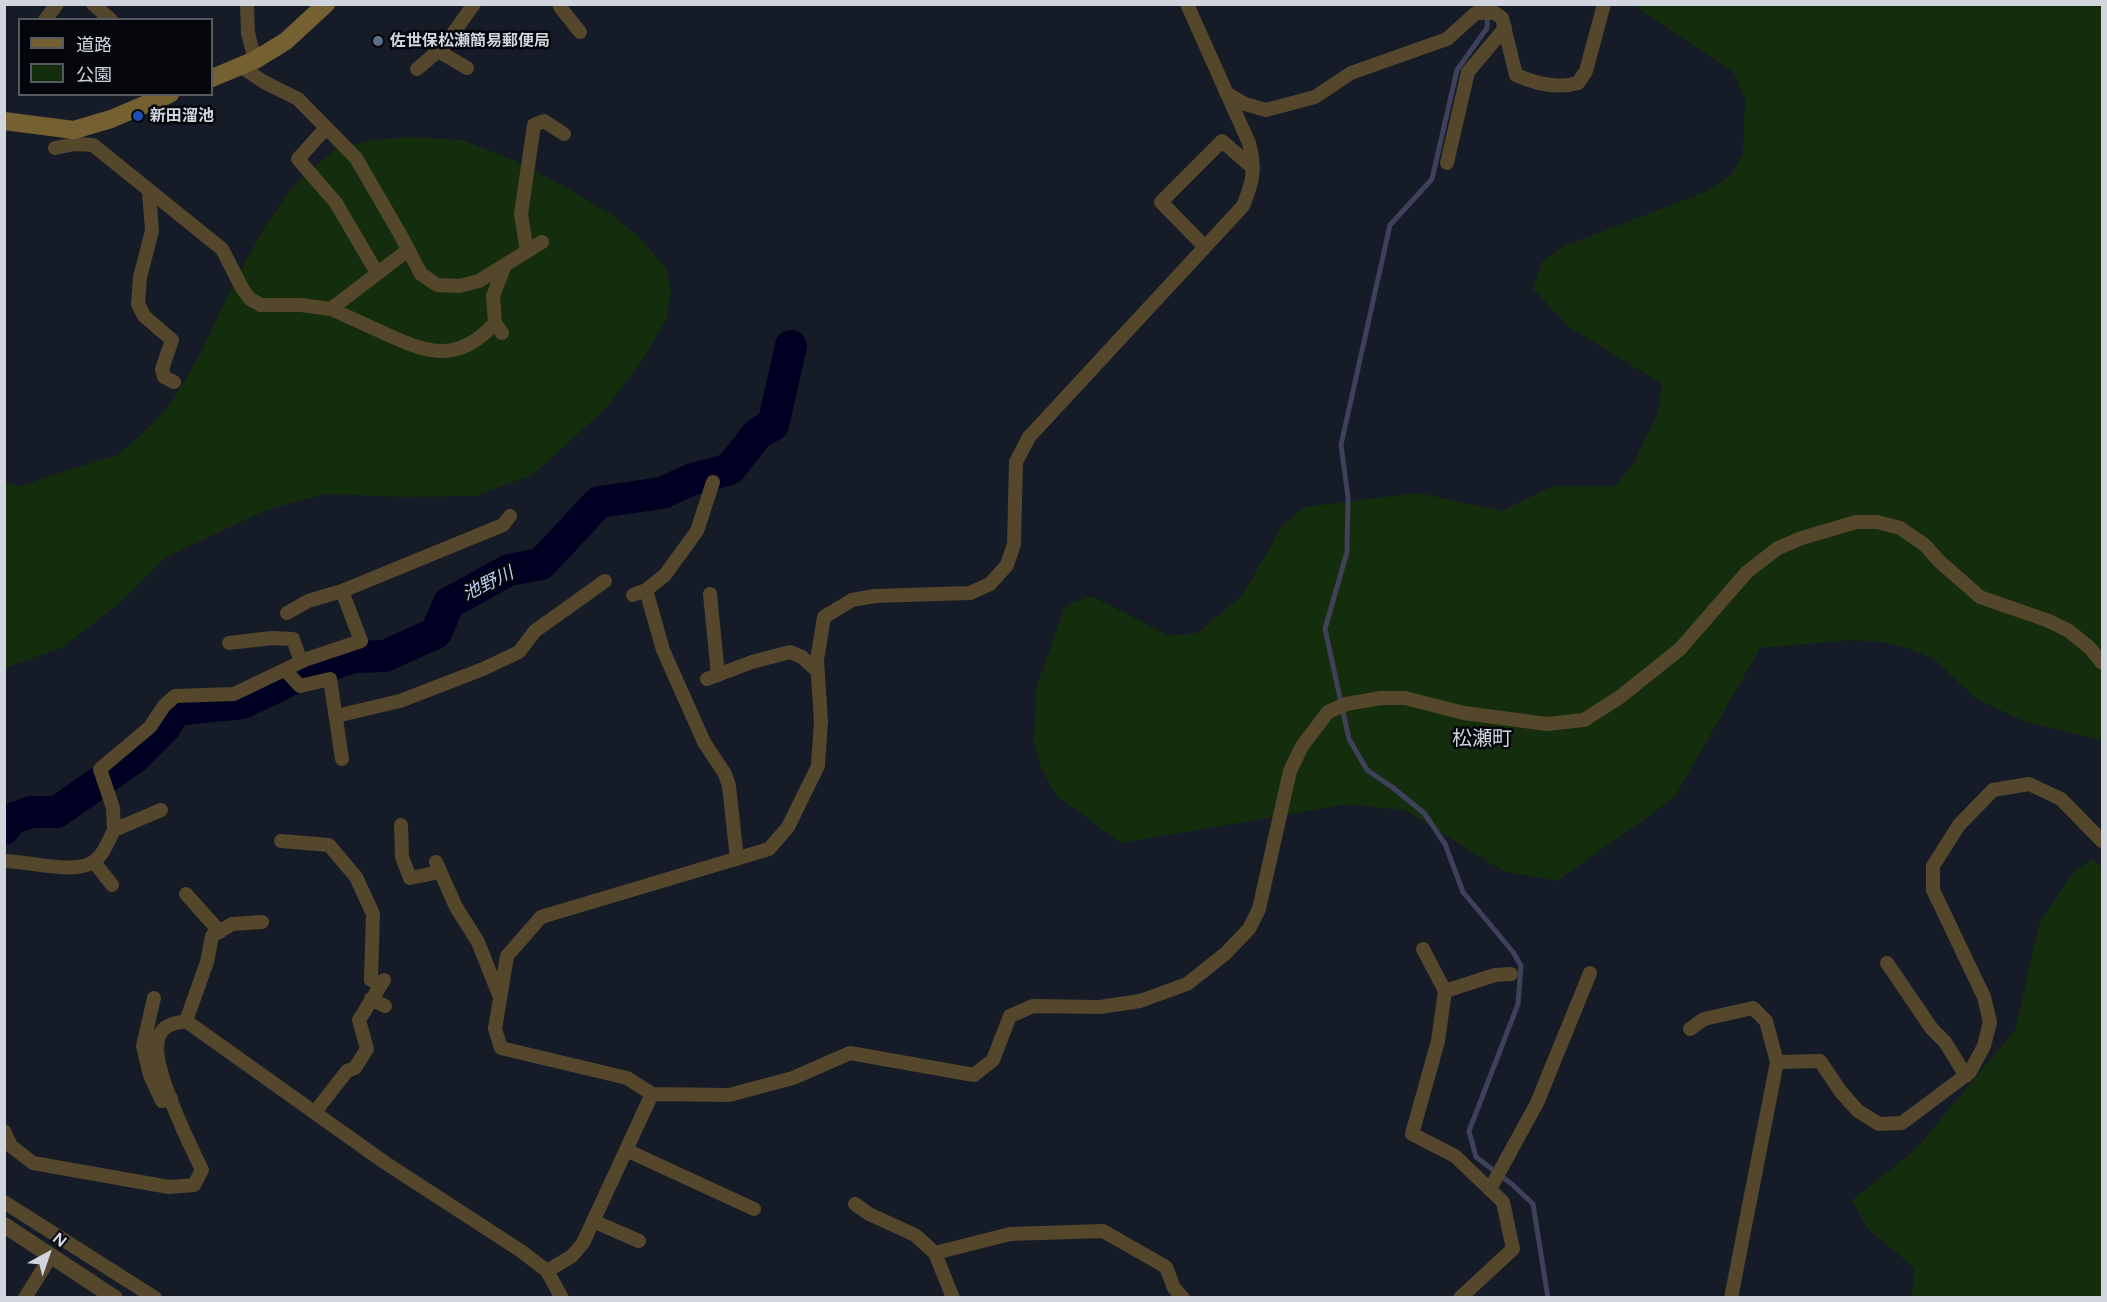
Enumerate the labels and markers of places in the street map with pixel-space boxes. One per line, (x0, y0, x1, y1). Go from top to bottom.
place label: 佐世保松瀬簡易郵便局 (390, 31, 550, 51)
marker: 佐世保松瀬簡易郵便局 (371, 34, 385, 48)
place label: 新田溜池 (150, 106, 214, 126)
marker: 新田溜池 (131, 109, 145, 123)

